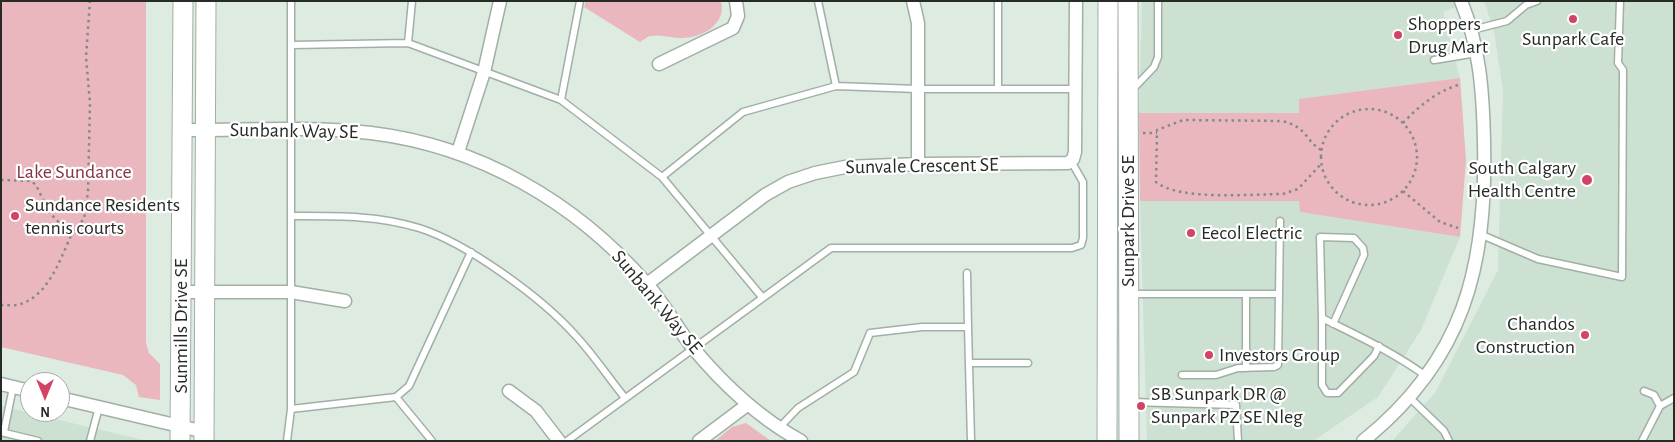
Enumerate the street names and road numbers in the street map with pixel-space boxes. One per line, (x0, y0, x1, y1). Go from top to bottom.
street label: Sunbank Way SE (230, 118, 358, 144)
street label: Sunvale Crescent SE (845, 153, 999, 179)
street label: Sunpark Drive SE (1116, 155, 1140, 287)
street label: Sunbank Way SE (607, 245, 707, 359)
street label: Sunmills Drive SE (169, 259, 193, 393)

